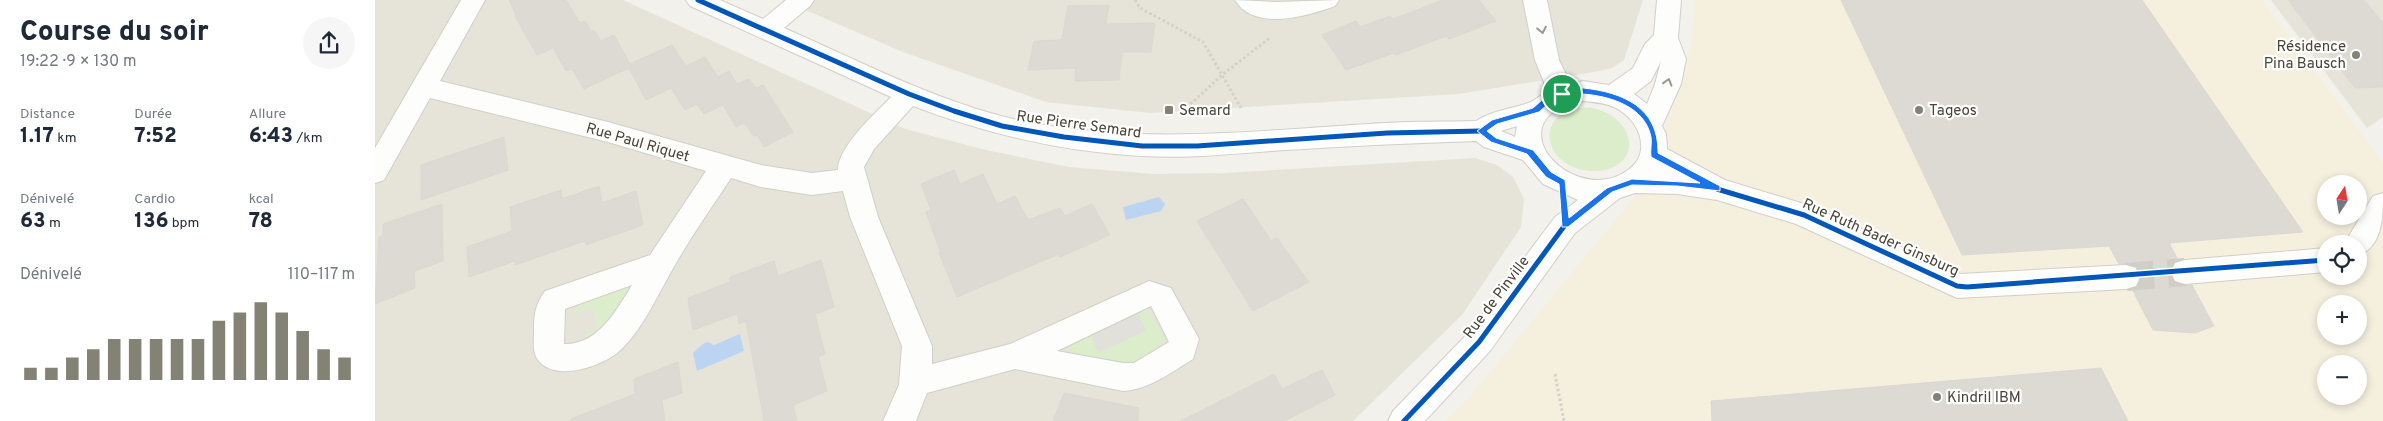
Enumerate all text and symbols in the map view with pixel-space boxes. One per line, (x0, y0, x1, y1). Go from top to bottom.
text: Course du soir (20, 15, 209, 51)
button: share (303, 17, 355, 69)
one-way arrow (1536, 25, 1546, 34)
place label: Résidence Pina Bausch (2264, 38, 2346, 74)
marker: Résidence Pina Bausch (2350, 49, 2362, 61)
text: 19:22 · 9 × 130 m (20, 52, 137, 72)
pin (1541, 73, 1583, 115)
one-way arrow (1662, 79, 1672, 87)
icon: arrive (1548, 80, 1576, 108)
place label: Semard (1179, 102, 1231, 121)
place label: Tageos (1929, 102, 1977, 121)
marker: Semard (1163, 104, 1175, 116)
marker: Tageos (1913, 104, 1925, 116)
text: Distance (20, 106, 75, 123)
text: Durée (134, 106, 172, 123)
text: Allure (249, 106, 286, 123)
street label: Rue Pierre Semard (1015, 107, 1142, 144)
street label: Rue Paul Riquet (584, 120, 692, 167)
text: 1.17 (20, 123, 54, 150)
text: 7:52 (134, 123, 177, 150)
text: 6:43 (249, 123, 293, 150)
text: km (54, 130, 77, 147)
text: /km (293, 130, 323, 147)
north arrow (2317, 175, 2367, 225)
map controls (2317, 175, 2367, 405)
text: Dénivelé (20, 191, 74, 208)
text: Cardio (134, 191, 175, 208)
text: kcal (249, 191, 274, 208)
street label: Rue Ruth Bader Ginsburg (1799, 195, 1962, 282)
text: 63 (20, 208, 46, 235)
text: 136 (134, 208, 169, 235)
text: 78 (249, 208, 273, 235)
text: m (46, 215, 61, 232)
text: bpm (169, 215, 199, 232)
button: locate (2317, 235, 2367, 285)
street label: Rue de Pinville (1460, 253, 1535, 343)
text: Dénivelé (20, 265, 82, 285)
text: 110–117 m (288, 265, 355, 285)
button: + (2317, 295, 2367, 345)
button: − (2317, 355, 2367, 405)
place label: Kindril IBM (1947, 389, 2021, 408)
marker: Kindril IBM (1931, 391, 1943, 403)

